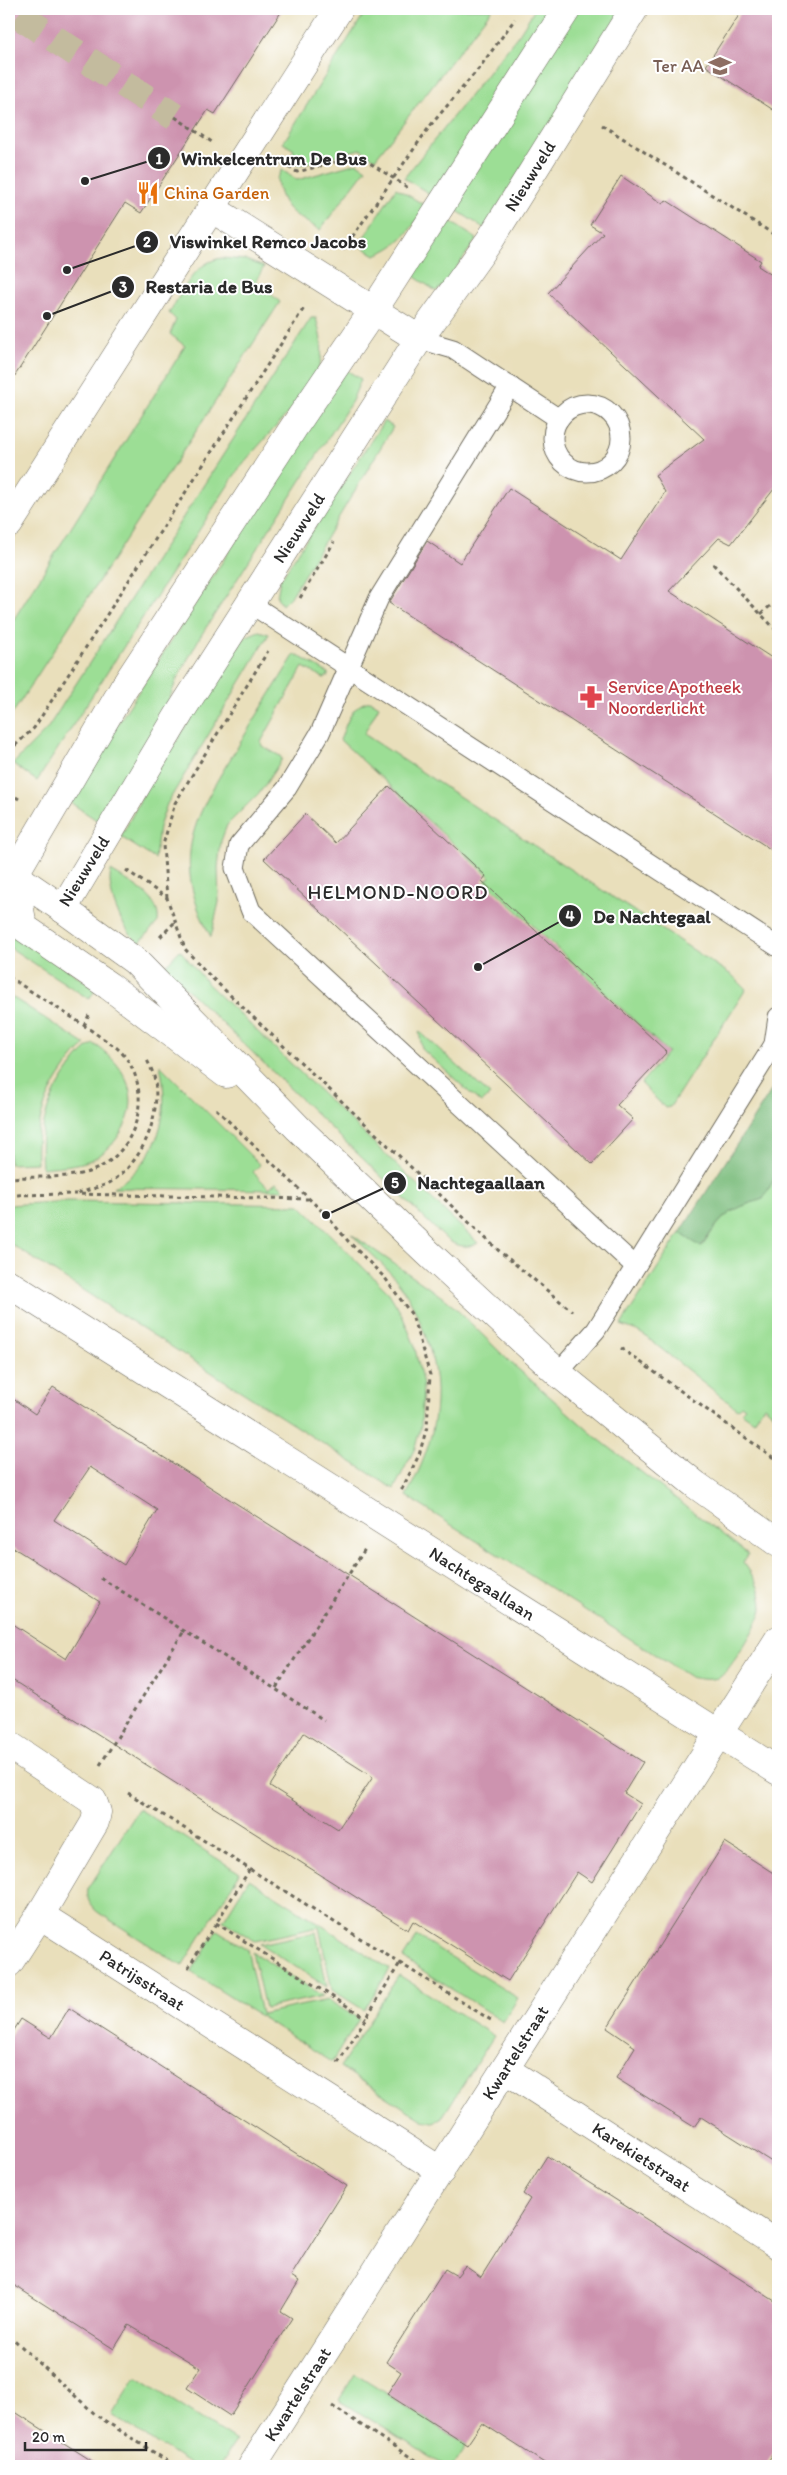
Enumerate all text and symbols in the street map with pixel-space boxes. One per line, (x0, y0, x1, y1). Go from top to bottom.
school or university icon: Ter AA (707, 53, 733, 79)
place label: Ter AA (653, 55, 704, 77)
street label: Nieuwveld (500, 136, 560, 216)
callout: Winkelcentrum De Bus (146, 141, 377, 175)
text: Winkelcentrum De Bus (181, 147, 367, 170)
text: 1 (156, 150, 163, 168)
restaurant icon: China Garden (135, 180, 161, 206)
place label: China Garden (164, 182, 270, 204)
callout: Viswinkel Remco Jacobs (134, 225, 376, 259)
text: Viswinkel Remco Jacobs (170, 230, 367, 253)
text: 2 (143, 233, 151, 251)
callout: Restaria de Bus (111, 270, 283, 304)
text: Restaria de Bus (146, 275, 273, 298)
text: 3 (119, 278, 127, 296)
street label: Nieuwveld (268, 489, 330, 567)
place label: Service Apotheek Noorderlicht (608, 676, 742, 719)
pharmacy icon: Service Apotheek Noorderlicht (578, 684, 604, 710)
street label: Nieuwveld (54, 831, 114, 911)
district label: HELMOND-NOORD (308, 880, 488, 904)
callout: De Nachtegaal (558, 899, 721, 933)
text: De Nachtegaal (593, 905, 711, 928)
text: 4 (565, 907, 575, 925)
callout: Nachtegaallaan (382, 1166, 555, 1200)
text: Nachtegaallaan (417, 1171, 545, 1194)
text: 5 (391, 1174, 399, 1192)
street label: Nachtegaallaan (425, 1542, 539, 1625)
street label: Patrijsstraat (95, 1945, 189, 2016)
street label: Kwartelstraat (477, 2001, 553, 2104)
street label: Karekietstraat (588, 2117, 695, 2197)
street label: Kwartelstraat (260, 2343, 336, 2446)
scale bar (25, 2420, 146, 2452)
text: 20 m (32, 2428, 66, 2446)

